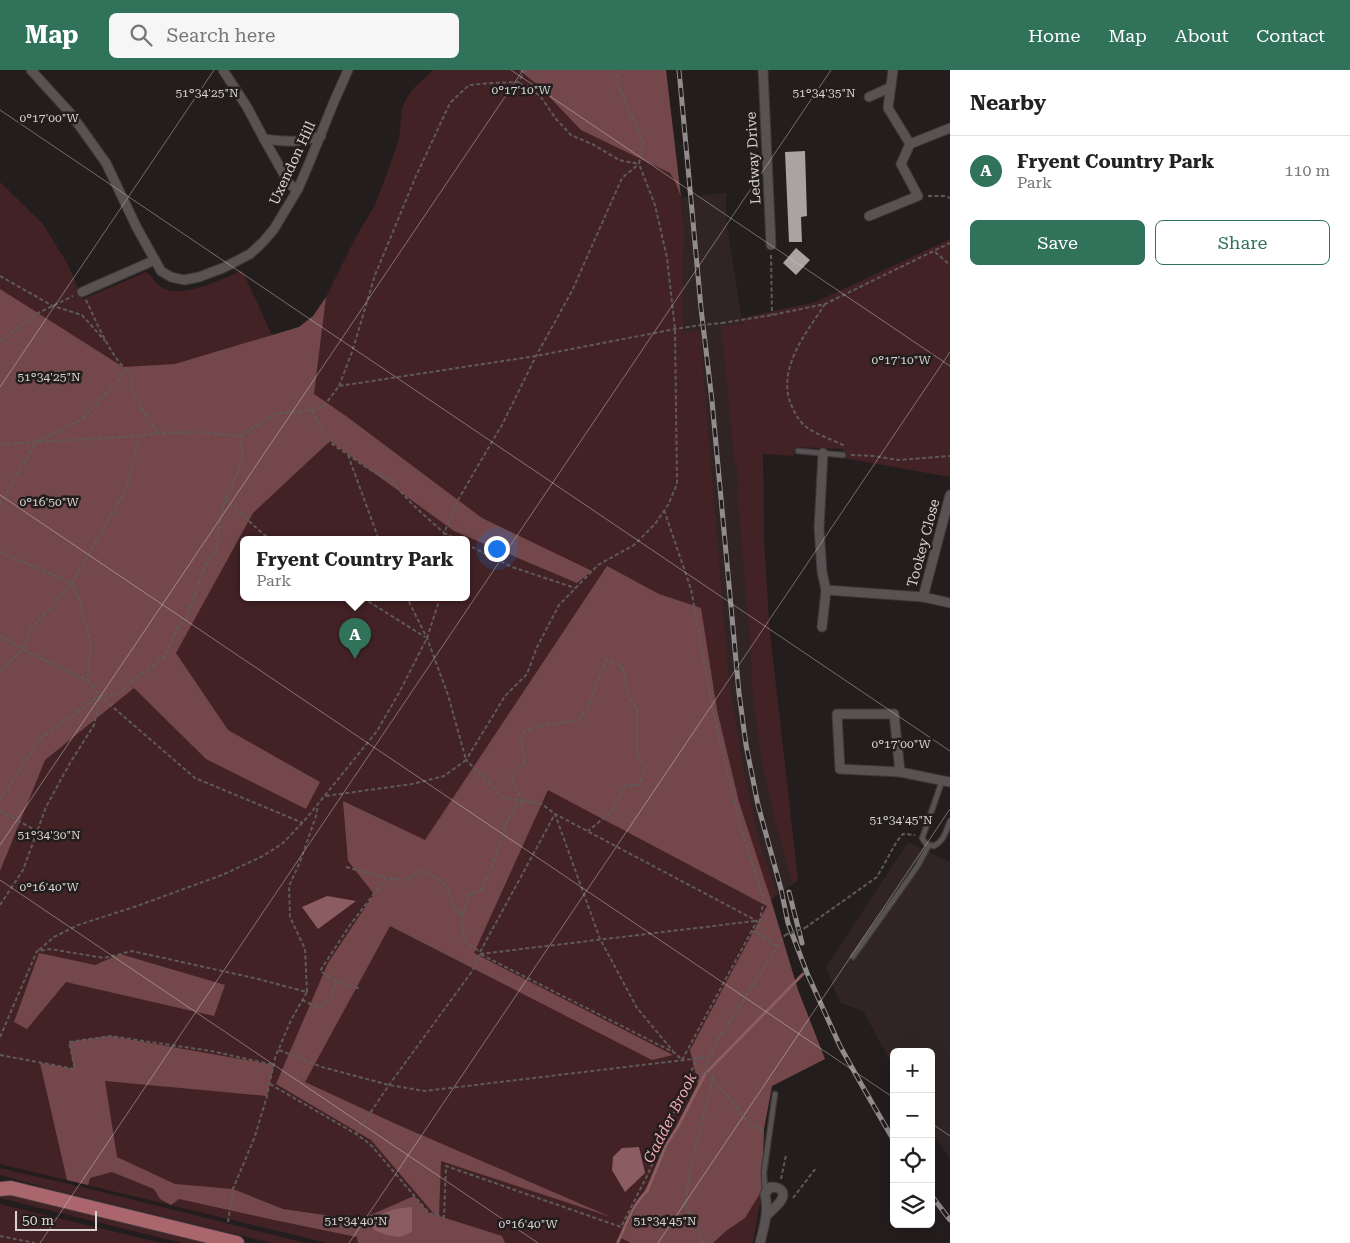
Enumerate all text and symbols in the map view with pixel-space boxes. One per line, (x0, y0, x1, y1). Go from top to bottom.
search box (109, 13, 459, 58)
text: Map (25, 21, 79, 49)
icon: search (127, 21, 155, 49)
text: Search here (167, 24, 275, 47)
text: Home (1028, 25, 1080, 46)
text: Map (1108, 25, 1147, 46)
text: About (1175, 25, 1228, 46)
text: Contact (1256, 25, 1325, 46)
text: 0°17'10"W (491, 83, 551, 97)
text: 51°34'25"N (175, 86, 239, 100)
text: 51°34'35"N (792, 86, 856, 100)
text: Nearby (970, 91, 1046, 115)
text: 0°17'00"W (19, 111, 79, 125)
street label: Ledway Drive (743, 111, 763, 205)
street label: Uxendon Hill (266, 118, 319, 207)
text: Fryent Country Park (1017, 150, 1214, 173)
text: A (980, 161, 992, 180)
text: 110 m (1284, 161, 1330, 180)
text: Park (1017, 173, 1052, 192)
button: Save (970, 220, 1145, 265)
button: Share (1155, 220, 1330, 265)
text: 0°17'10"W (871, 353, 931, 367)
text: 51°34'25"N (17, 370, 81, 384)
text: 0°16'50"W (19, 495, 79, 509)
street label: Tookey Close (904, 497, 943, 589)
popup (240, 536, 470, 601)
your location (484, 536, 510, 562)
text: Fryent Country Park (256, 548, 454, 571)
text: Park (256, 571, 292, 590)
pin: A (339, 618, 371, 659)
text: 0°17'00"W (871, 737, 931, 751)
text: 51°34'45"N (869, 813, 933, 827)
text: 51°34'30"N (17, 828, 81, 842)
text: 0°16'40"W (19, 880, 79, 894)
map controls (890, 1048, 935, 1228)
button: + (890, 1048, 935, 1093)
water label: Gadder Brook (640, 1069, 701, 1166)
button: − (890, 1093, 935, 1138)
button: locate (890, 1138, 935, 1183)
button: layers (890, 1183, 935, 1228)
scale bar (15, 1208, 98, 1231)
text: 50 m (22, 1212, 54, 1228)
text: 51°34'40"N (324, 1214, 388, 1228)
text: 51°34'45"N (633, 1214, 697, 1228)
text: 0°16'40"W (498, 1217, 558, 1231)

